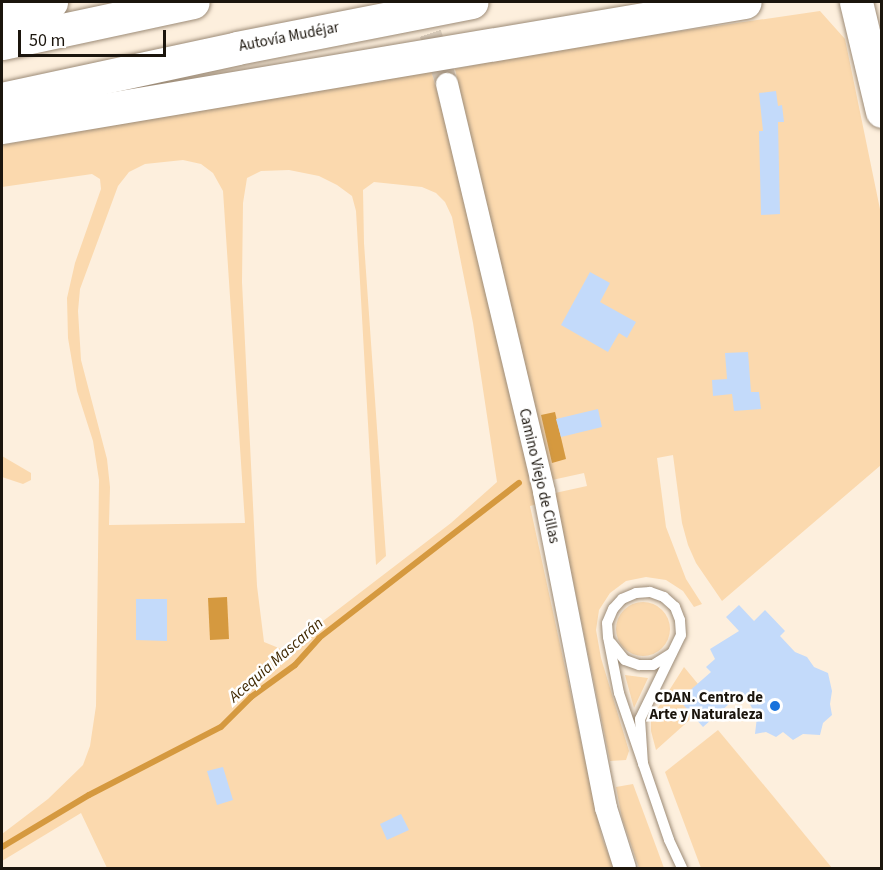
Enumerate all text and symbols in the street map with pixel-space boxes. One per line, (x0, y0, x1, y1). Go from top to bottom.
scale bar (21, 18, 170, 56)
street label: Autovía Mudéjar (237, 18, 341, 56)
text: 50 m (29, 28, 65, 53)
street label: Camino Viejo de Cillas (515, 407, 563, 545)
water label: Acequia Mascarán (225, 614, 327, 706)
place label: CDAN. Centro de Arte y Naturaleza (650, 688, 763, 723)
marker: CDAN. Centro de Arte y Naturaleza (768, 699, 782, 713)

